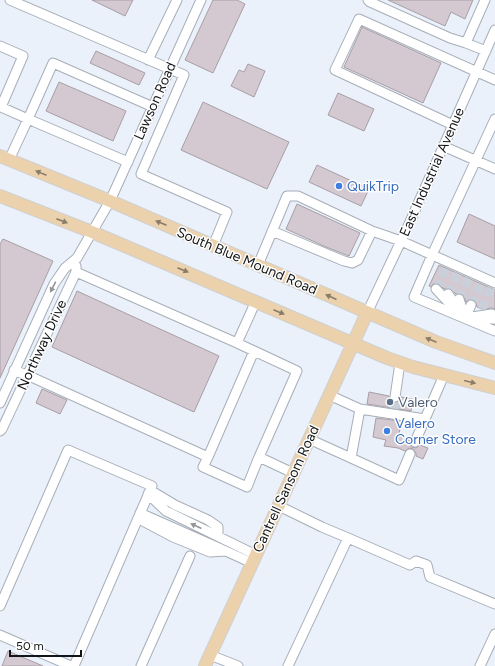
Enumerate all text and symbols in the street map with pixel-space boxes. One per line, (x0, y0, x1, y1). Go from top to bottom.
street label: Lawson Road (130, 59, 180, 143)
street label: East Industrial Avenue (396, 105, 468, 239)
one-way arrow (35, 170, 46, 176)
place label: QuikTrip (347, 178, 399, 195)
marker: QuikTrip (334, 181, 344, 191)
one-way arrow (57, 218, 69, 224)
one-way arrow (155, 220, 166, 226)
street label: South Blue Mound Road (174, 224, 320, 298)
one-way arrow (177, 268, 189, 274)
one-way arrow (49, 282, 56, 293)
one-way arrow (326, 294, 337, 300)
street label: Northway Drive (14, 297, 71, 393)
one-way arrow (274, 309, 286, 315)
one-way arrow (426, 337, 437, 343)
one-way arrow (464, 379, 476, 385)
place label: Valero (398, 394, 438, 411)
marker: Valero (385, 397, 395, 407)
place label: Valero Corner Store (395, 415, 476, 448)
street label: Cantrell Sansom Road (249, 423, 323, 555)
marker: Valero Corner Store (382, 426, 392, 436)
one-way arrow (190, 523, 201, 529)
scale bar (10, 632, 81, 658)
text: 50 m (16, 639, 44, 653)

